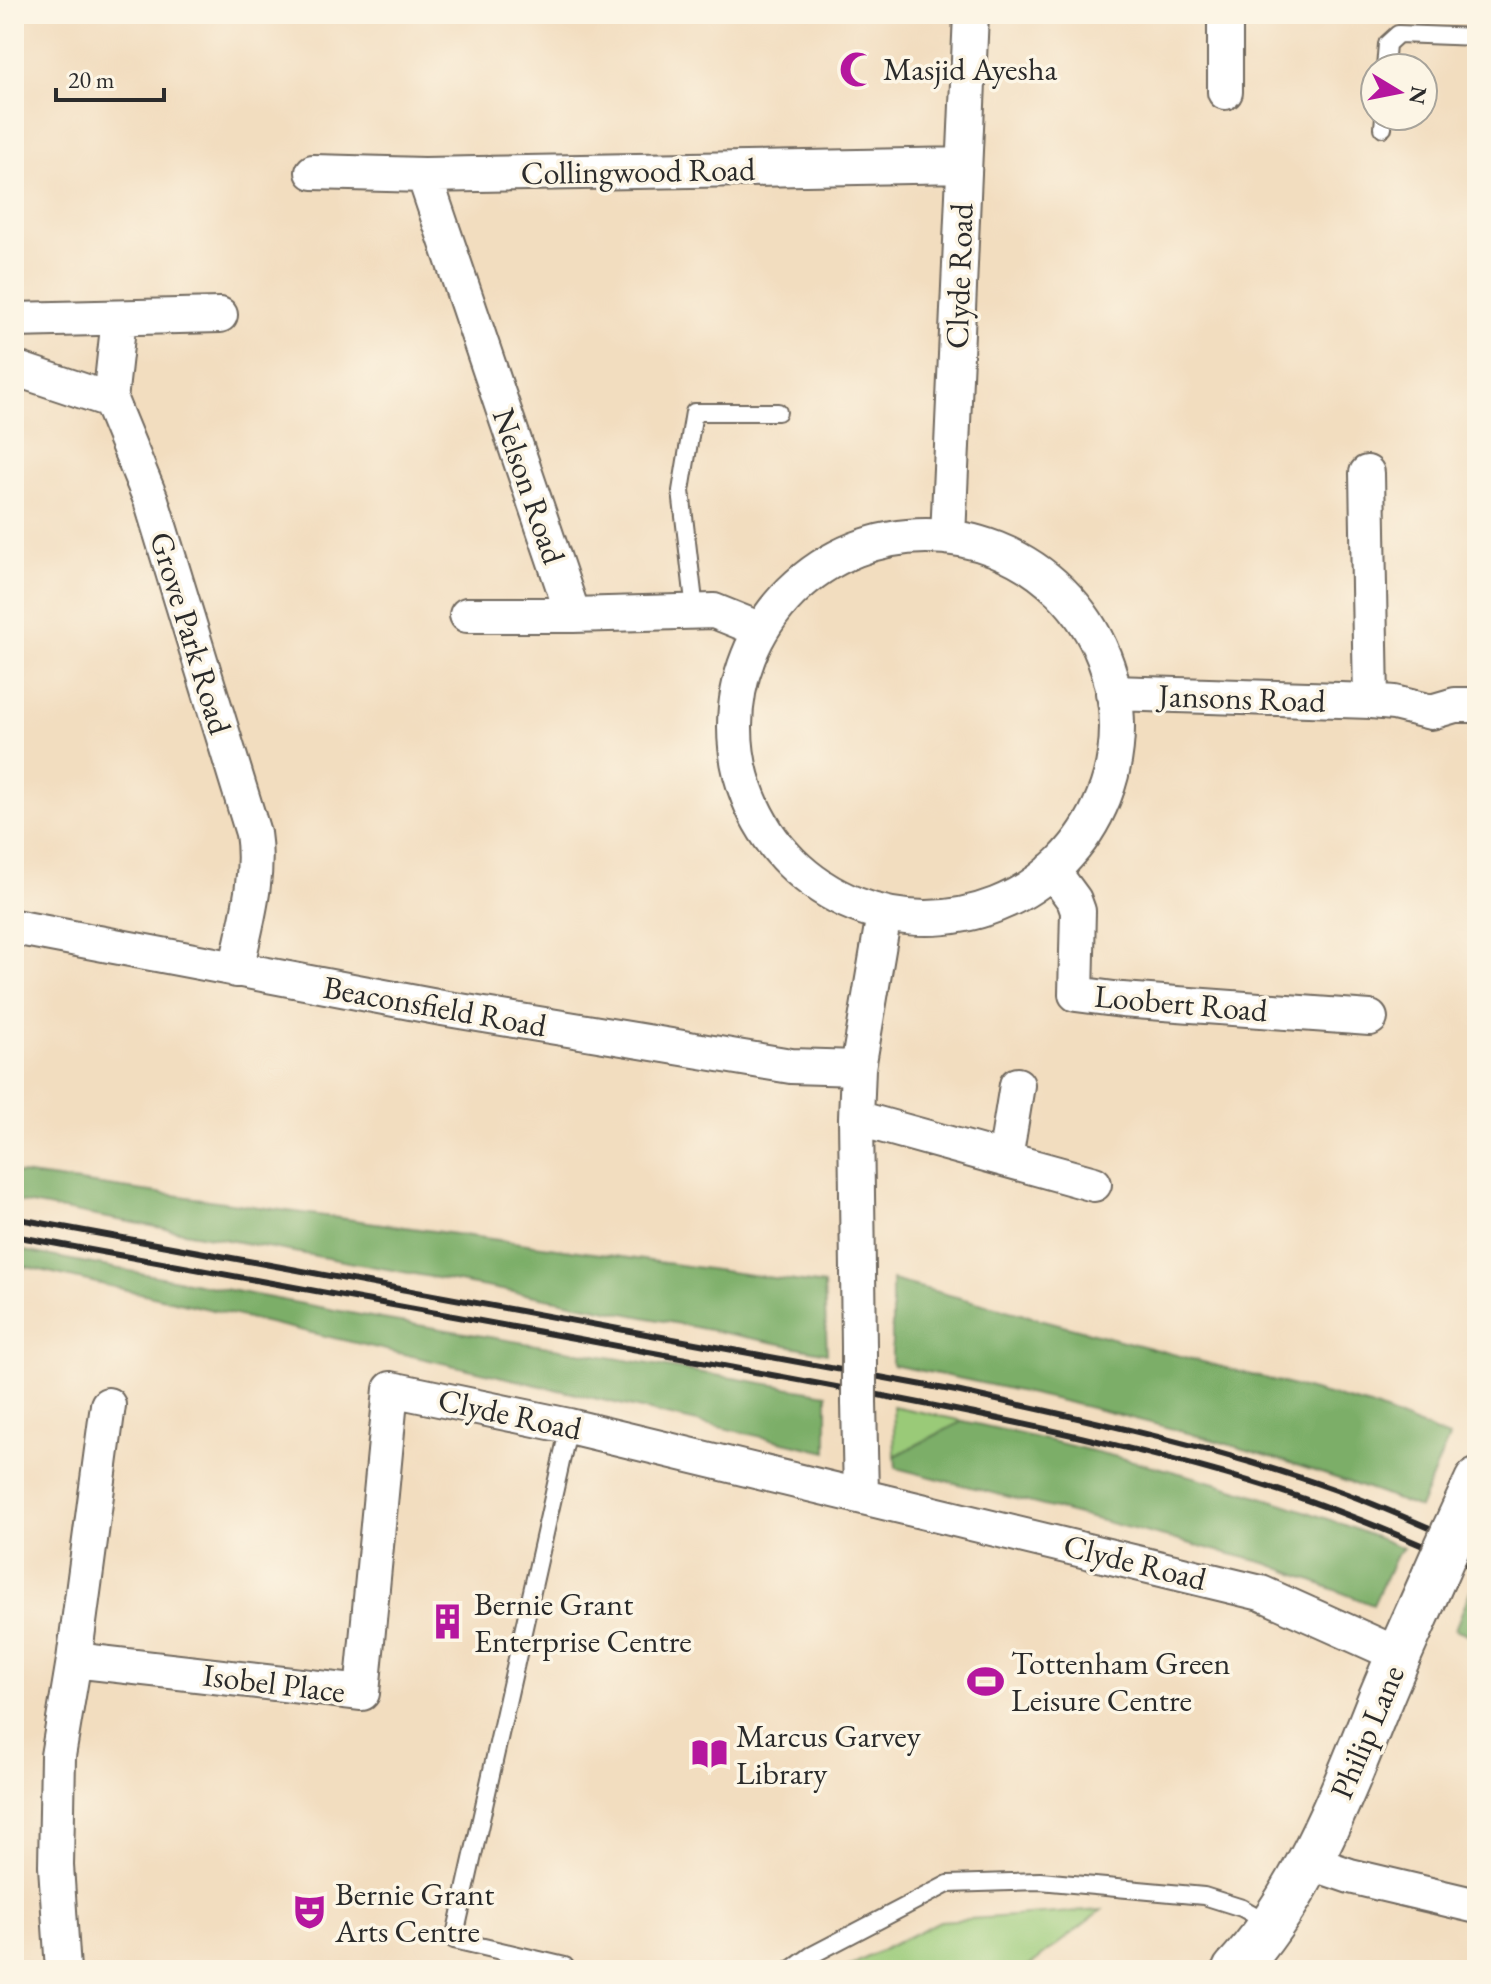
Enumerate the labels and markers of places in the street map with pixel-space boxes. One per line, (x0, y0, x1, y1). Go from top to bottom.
place label: Masjid Ayesha (883, 48, 1057, 90)
mosque icon: Masjid Ayesha (838, 50, 876, 88)
place label: Bernie Grant Enterprise Centre (474, 1583, 692, 1662)
building icon: Bernie Grant Enterprise Centre (429, 1603, 467, 1641)
place label: Tottenham Green Leisure Centre (1011, 1642, 1231, 1721)
sports icon: Tottenham Green Leisure Centre (966, 1662, 1004, 1700)
place label: Marcus Garvey Library (736, 1715, 922, 1794)
library icon: Marcus Garvey Library (691, 1735, 729, 1773)
place label: Bernie Grant Arts Centre (334, 1873, 494, 1952)
theatre icon: Bernie Grant Arts Centre (290, 1893, 328, 1931)

